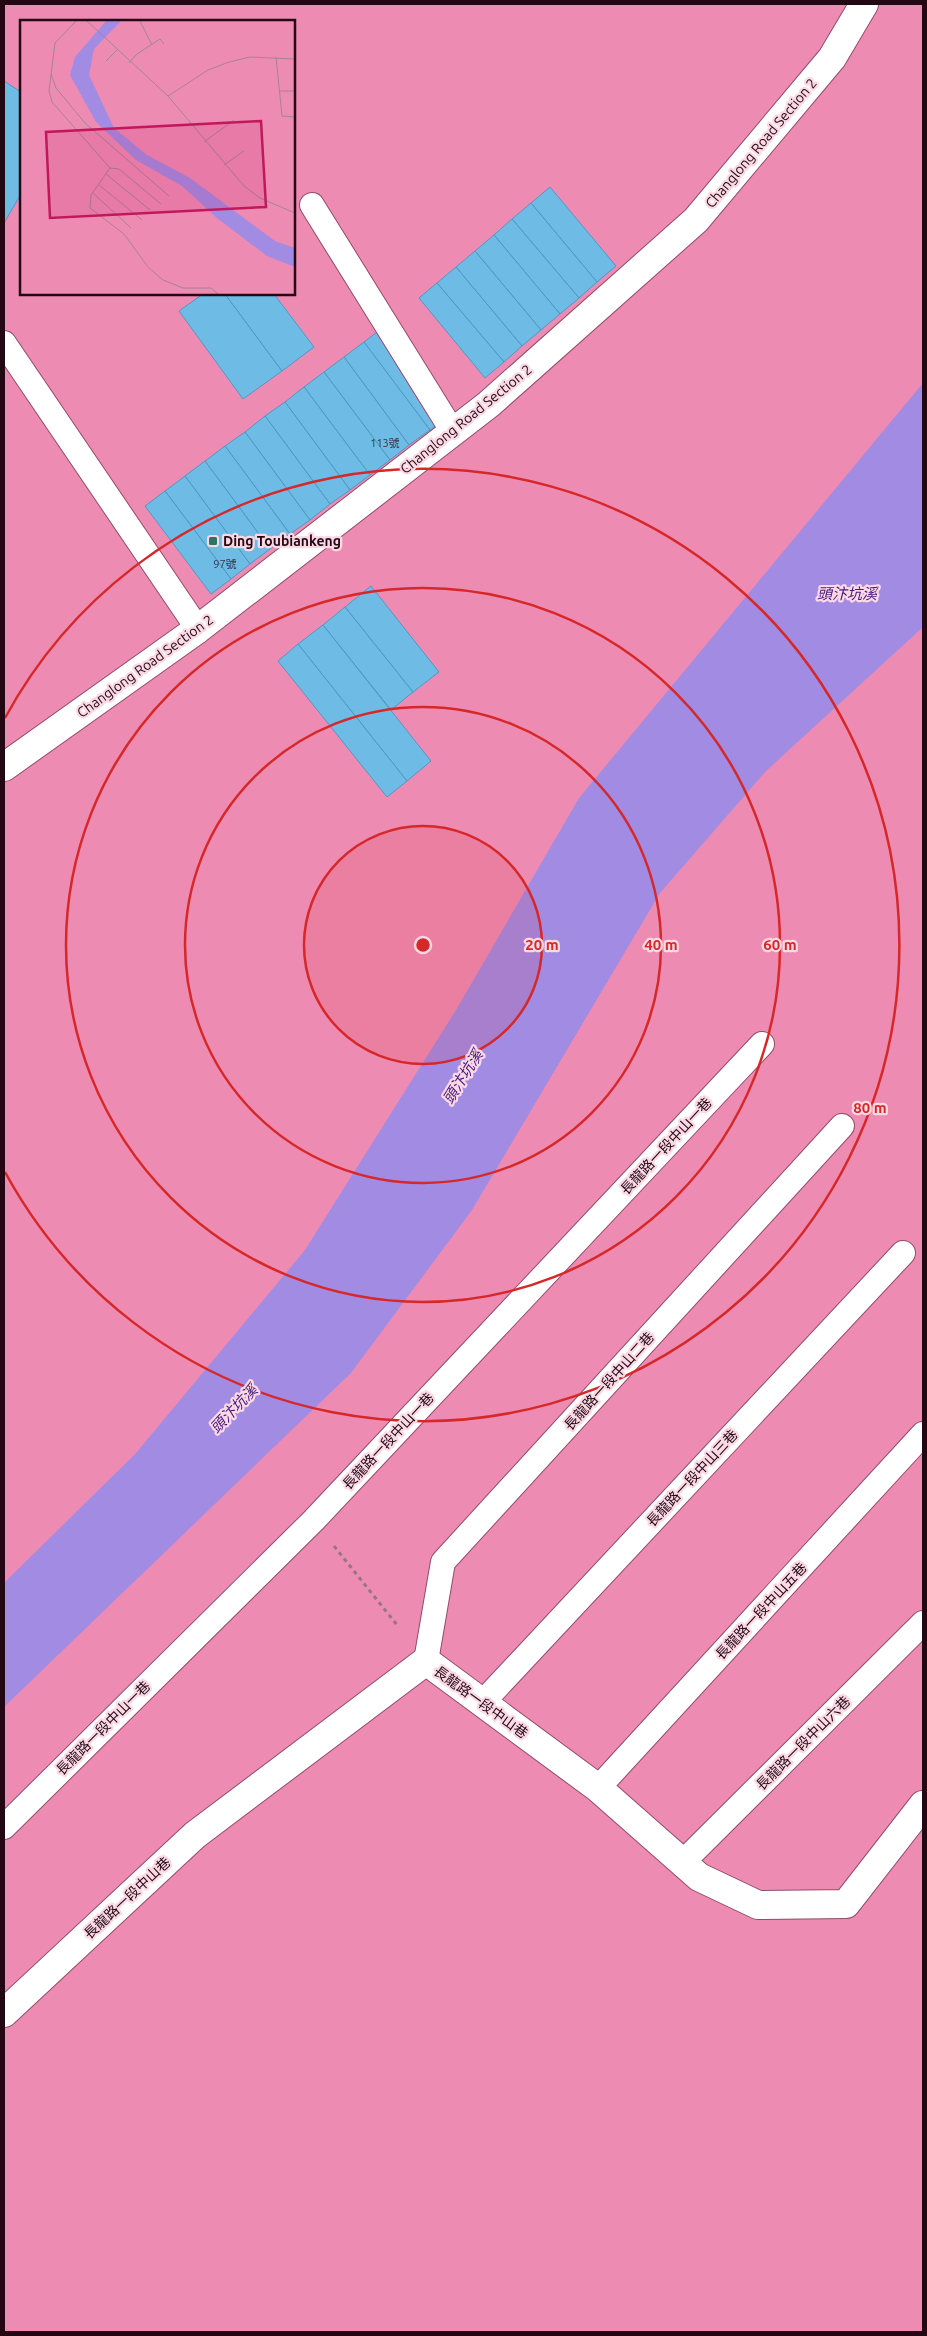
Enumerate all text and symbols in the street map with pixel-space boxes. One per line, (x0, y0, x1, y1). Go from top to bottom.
inset map (20, 20, 295, 295)
street label: Changlong Road Section 2 (702, 75, 820, 211)
street label: Changlong Road Section 2 (397, 361, 535, 477)
house number: 113號 (370, 437, 400, 449)
place label: Ding Toubiankeng (223, 533, 341, 549)
marker: Ding Toubiankeng (207, 535, 219, 547)
house number: 97號 (213, 558, 237, 570)
water label: 頭汴坑溪 (817, 585, 879, 602)
street label: Changlong Road Section 2 (74, 611, 216, 721)
centre of rings (414, 936, 432, 954)
text: 20 m (525, 936, 559, 953)
text: 40 m (644, 936, 678, 953)
text: 60 m (763, 936, 797, 953)
water label: 頭汴坑溪 (439, 1045, 487, 1107)
street label: 長龍路一段中山一巷 (617, 1094, 715, 1198)
text: 80 m (853, 1099, 887, 1116)
street label: 長龍路一段中山二巷 (561, 1329, 657, 1433)
water label: 頭汴坑溪 (207, 1380, 262, 1436)
street label: 長龍路一段中山一巷 (339, 1389, 437, 1493)
street label: 長龍路一段中山三巷 (643, 1426, 741, 1530)
street label: 長龍路一段中山五巷 (712, 1559, 810, 1663)
street label: 長龍路一段中山巷 (431, 1663, 531, 1741)
street label: 長龍路一段中山一巷 (53, 1678, 153, 1778)
street label: 長龍路一段中山六巷 (753, 1693, 853, 1793)
street label: 長龍路一段中山巷 (81, 1854, 173, 1942)

